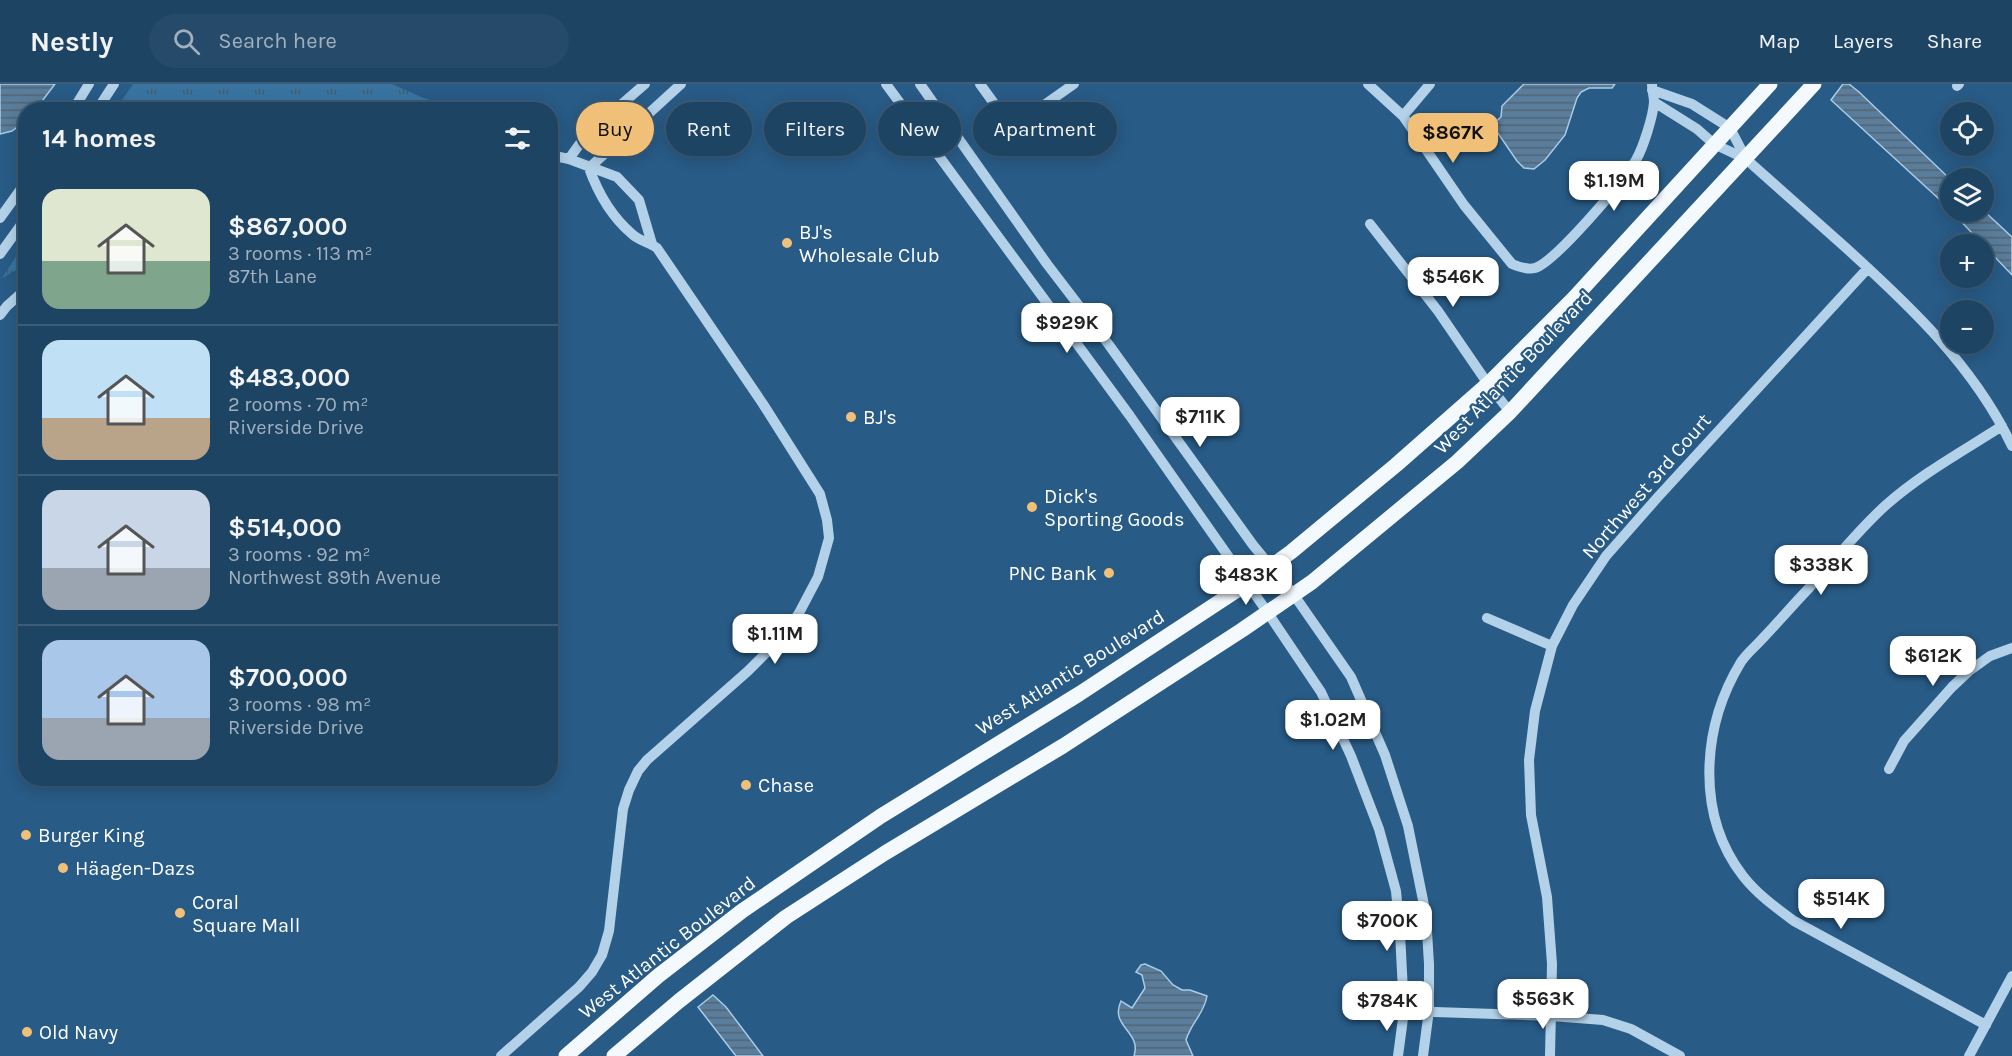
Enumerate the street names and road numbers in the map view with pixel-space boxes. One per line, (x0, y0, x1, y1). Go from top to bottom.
street label: West Atlantic Boulevard (1429, 286, 1597, 459)
street label: Northwest 3rd Court (1577, 409, 1716, 564)
street label: West Atlantic Boulevard (972, 605, 1169, 740)
street label: West Atlantic Boulevard (574, 871, 760, 1024)

